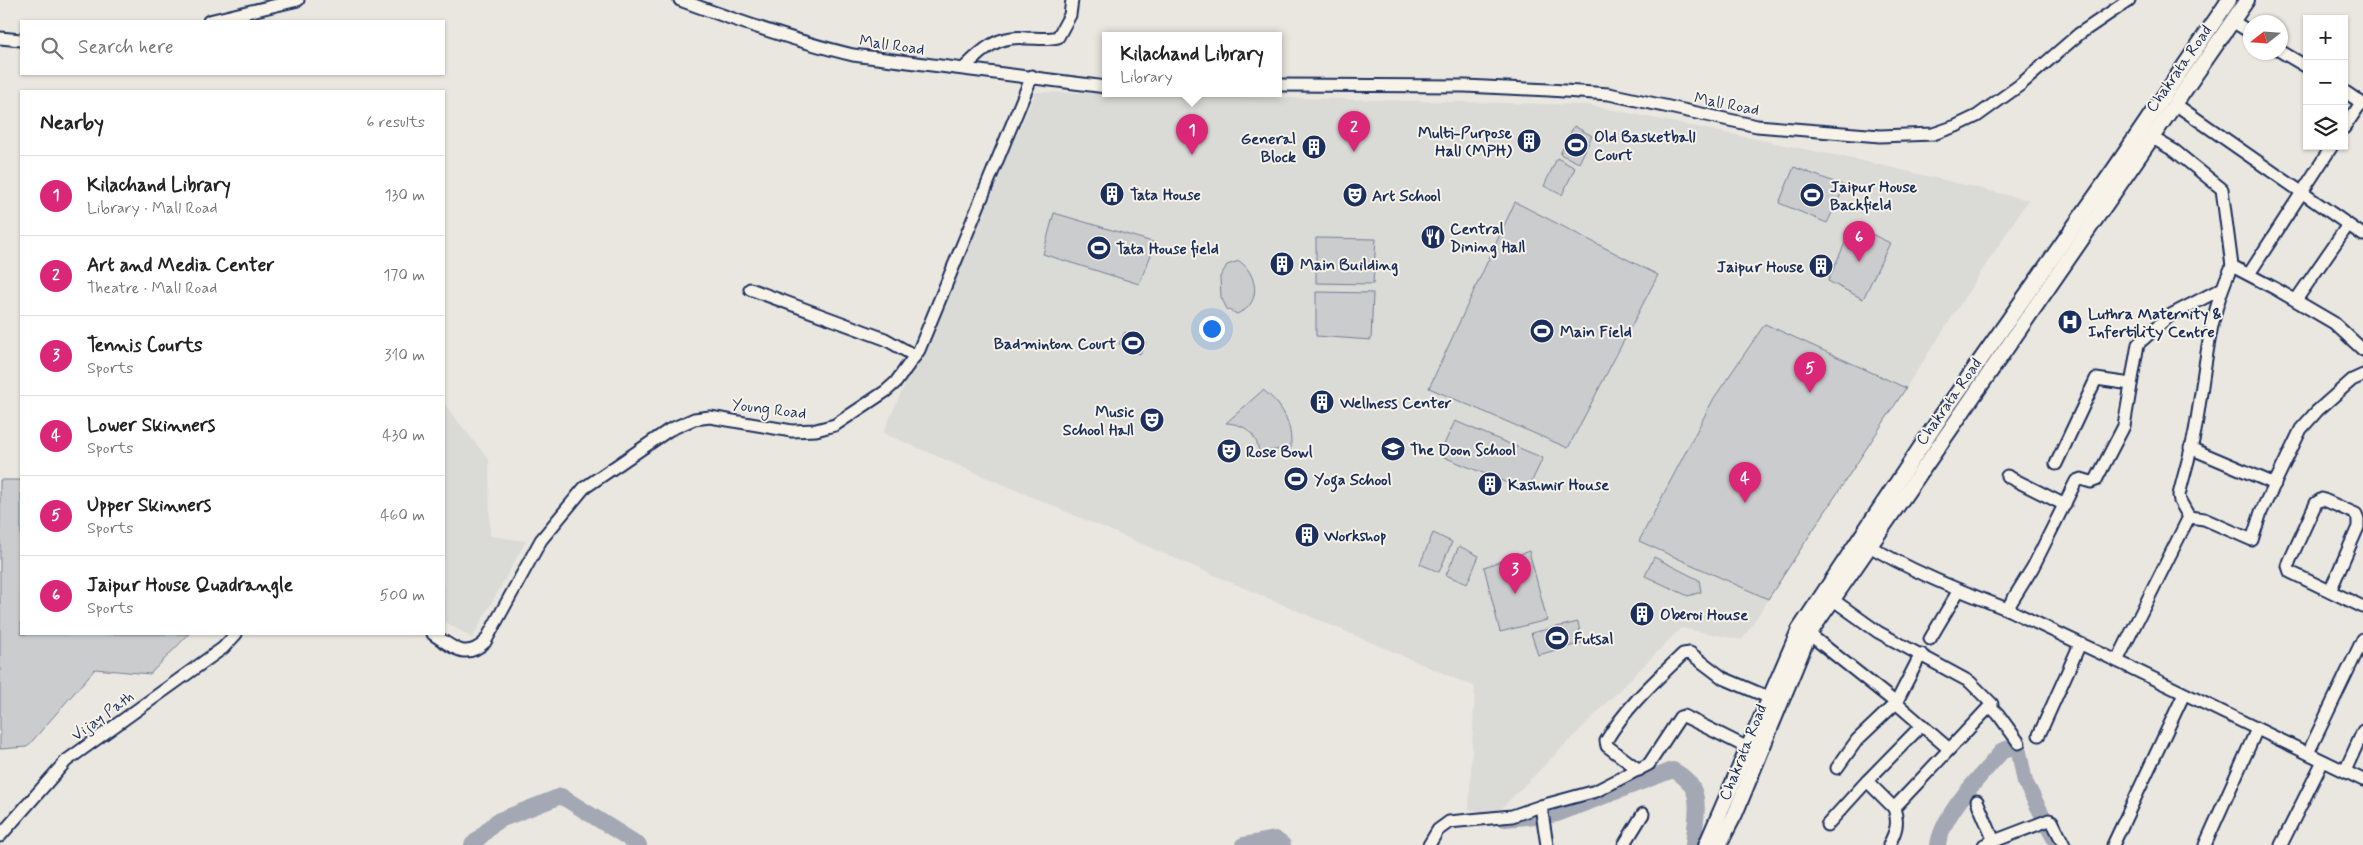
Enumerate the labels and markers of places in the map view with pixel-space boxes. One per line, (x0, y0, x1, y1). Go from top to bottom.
pin: 2 (1338, 111, 1370, 152)
pin: 1 (1176, 114, 1208, 155)
place label: Multi-Purpose Hall (MPH) (1418, 123, 1512, 162)
place label: Old Basketball Court (1594, 127, 1696, 166)
building icon: Multi-Purpose Hall (MPH) (1516, 128, 1542, 154)
place label: General Block (1241, 129, 1296, 168)
sports icon: Old Basketball Court (1563, 132, 1589, 158)
building icon: General Block (1301, 134, 1327, 160)
place label: Jaipur House Backfield (1830, 177, 1918, 216)
building icon: Tata House (1099, 181, 1125, 207)
theatre icon: Art School (1342, 182, 1368, 208)
sports icon: Jaipur House Backfield (1799, 182, 1825, 208)
place label: Tata House (1130, 185, 1201, 206)
place label: Art School (1372, 186, 1441, 207)
place label: Central Dining Hall (1450, 219, 1525, 259)
pin: 6 (1843, 221, 1875, 262)
restaurant icon: Central Dining Hall (1420, 224, 1446, 250)
sports icon: Tata House field (1086, 235, 1112, 261)
place label: Tata House field (1116, 239, 1219, 260)
building icon: Main Building (1269, 251, 1295, 277)
building icon: Jaipur House (1808, 253, 1834, 279)
place label: Main Building (1300, 255, 1398, 277)
place label: Jaipur House (1717, 257, 1804, 278)
place label: Luthra Maternity & Infertility Centre (2088, 304, 2222, 343)
hospital icon: Luthra Maternity & Infertility Centre (2057, 309, 2083, 335)
sports icon: Main Field (1529, 318, 1555, 344)
place label: Main Field (1560, 322, 1632, 343)
sports icon: Badminton Court (1120, 330, 1146, 356)
place label: Badminton Court (994, 334, 1116, 355)
pin: 5 (1794, 352, 1826, 393)
building icon: Wellness Center (1309, 389, 1335, 415)
place label: Wellness Center (1339, 393, 1452, 414)
place label: Music School Hall (1063, 402, 1135, 441)
theatre icon: Music School Hall (1139, 407, 1165, 433)
school or university icon: The Doon School (1380, 436, 1406, 462)
theatre icon: Rose Bowl (1216, 438, 1242, 464)
place label: The Doon School (1410, 440, 1516, 461)
place label: Rose Bowl (1246, 442, 1313, 463)
pin: 4 (1729, 462, 1761, 503)
sports icon: Yoga School (1283, 466, 1309, 492)
place label: Yoga School (1314, 470, 1391, 493)
building icon: Kashmir House (1477, 471, 1503, 497)
place label: Kashmir House (1508, 475, 1609, 496)
building icon: Workshop (1294, 522, 1320, 548)
place label: Workshop (1323, 526, 1387, 547)
pin: 3 (1499, 553, 1531, 594)
building icon: Oberoi House (1629, 601, 1655, 627)
place label: Oberoi House (1660, 605, 1748, 626)
sports icon: Futsal (1544, 625, 1570, 651)
place label: Futsal (1574, 629, 1613, 650)

